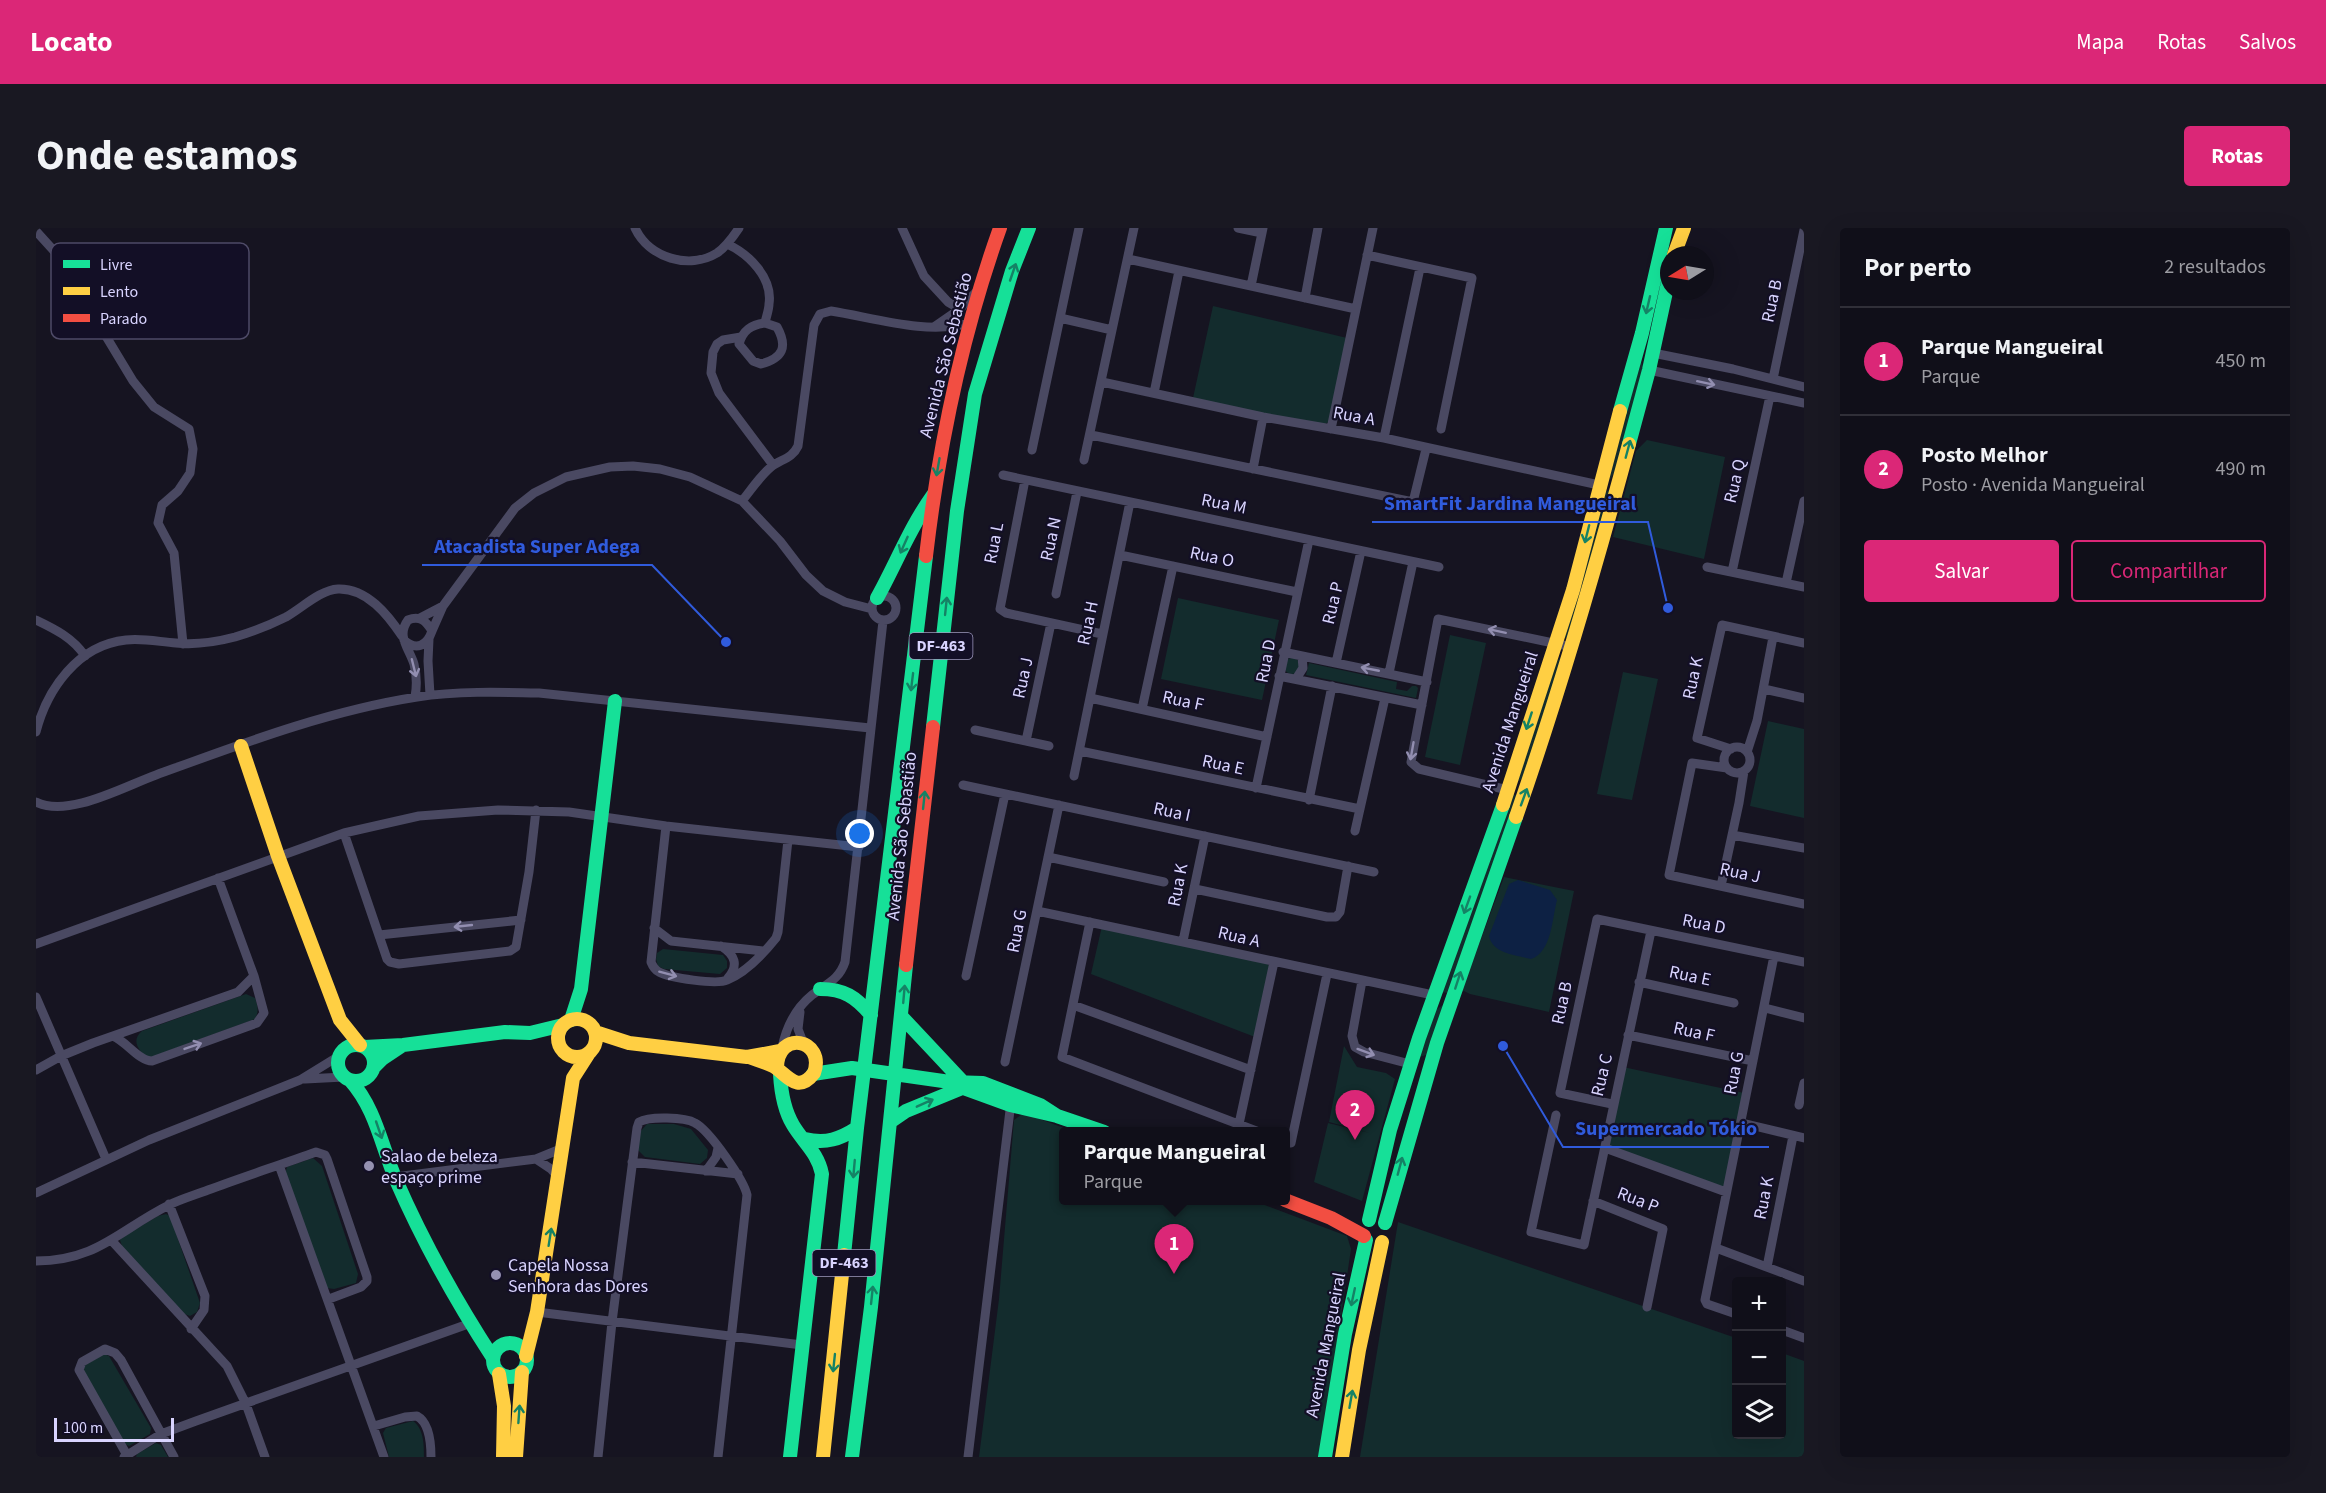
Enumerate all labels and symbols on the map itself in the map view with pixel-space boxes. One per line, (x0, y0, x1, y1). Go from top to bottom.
legend (51, 243, 249, 339)
north arrow (1660, 246, 1714, 300)
text: Livre (100, 254, 133, 276)
one-way arrow (1008, 263, 1019, 282)
street label: Avenida São Sebastião (913, 270, 979, 440)
street label: Rua B (1755, 277, 1789, 325)
text: Lento (100, 281, 138, 303)
one-way arrow (1642, 296, 1654, 315)
text: Parado (100, 308, 147, 330)
one-way arrow (1696, 378, 1715, 389)
street label: Rua A (1331, 400, 1377, 432)
one-way arrow (1623, 440, 1634, 459)
street label: Rua Q (1718, 456, 1752, 506)
one-way arrow (932, 457, 943, 477)
callout: SmartFit Jardina Mangueiral (1372, 484, 1648, 522)
street label: Rua M (1199, 487, 1249, 521)
text: SmartFit Jardina Mangueiral (1384, 490, 1636, 518)
street label: Rua N (1034, 515, 1068, 563)
street label: Rua L (978, 520, 1010, 566)
one-way arrow (1580, 524, 1592, 543)
callout: Atacadista Super Adega (422, 527, 652, 565)
text: Atacadista Super Adega (433, 533, 640, 561)
one-way arrow (898, 536, 910, 554)
street label: Rua O (1188, 540, 1236, 574)
street label: Rua P (1316, 579, 1350, 627)
one-way arrow (941, 596, 952, 616)
street label: Rua H (1071, 599, 1105, 647)
one-way arrow (1488, 625, 1507, 636)
road number: DF-463 (910, 633, 972, 659)
street label: Rua D (1250, 637, 1282, 685)
street label: Avenida Mangueiral (1475, 648, 1545, 796)
street label: Rua K (1676, 654, 1710, 702)
street label: Rua J (1006, 655, 1040, 701)
one-way arrow (409, 658, 420, 677)
one-way arrow (1361, 663, 1380, 675)
one-way arrow (906, 671, 917, 691)
street label: Rua F (1160, 684, 1206, 718)
one-way arrow (1523, 711, 1534, 730)
one-way arrow (1406, 741, 1417, 761)
street label: Rua E (1200, 748, 1246, 782)
street label: Avenida São Sebastião (881, 750, 923, 922)
one-way arrow (1519, 788, 1530, 807)
one-way arrow (919, 790, 930, 810)
street label: Rua I (1151, 796, 1193, 828)
your location (845, 819, 874, 848)
street label: Rua J (1717, 856, 1763, 890)
street label: Rua K (1162, 861, 1194, 909)
one-way arrow (1460, 895, 1471, 914)
street label: Rua G (1001, 907, 1033, 955)
street label: Rua D (1680, 908, 1728, 940)
street label: Rua A (1215, 920, 1263, 954)
one-way arrow (454, 921, 474, 932)
street label: Rua E (1667, 959, 1713, 993)
one-way arrow (658, 969, 677, 981)
one-way arrow (1454, 971, 1465, 990)
street label: Rua B (1545, 979, 1579, 1027)
one-way arrow (899, 984, 910, 1004)
street label: Rua F (1671, 1015, 1717, 1049)
one-way arrow (184, 1039, 202, 1050)
one-way arrow (1356, 1047, 1375, 1058)
street label: Rua G (1718, 1049, 1750, 1097)
street label: Rua C (1585, 1051, 1619, 1099)
pin: 2 (1336, 1090, 1374, 1140)
one-way arrow (916, 1097, 934, 1108)
callout: Supermercado Tókio (1563, 1109, 1769, 1147)
text: Supermercado Tókio (1575, 1115, 1757, 1143)
one-way arrow (374, 1120, 385, 1139)
place label: Salao de beleza espaço prime (381, 1144, 498, 1190)
one-way arrow (1395, 1157, 1406, 1176)
marker: Salao de beleza espaço prime (362, 1159, 376, 1173)
one-way arrow (848, 1159, 859, 1179)
street label: Rua K (1748, 1174, 1780, 1222)
street label: Rua P (1613, 1181, 1663, 1219)
pin: 1 (1154, 1224, 1194, 1274)
one-way arrow (544, 1228, 555, 1247)
road number: DF-463 (812, 1250, 876, 1276)
place label: Capela Nossa Senhora das Dores (508, 1253, 648, 1299)
marker: Capela Nossa Senhora das Dores (489, 1268, 503, 1282)
street label: Avenida Mangueiral (1300, 1270, 1352, 1420)
one-way arrow (867, 1285, 878, 1305)
one-way arrow (1347, 1286, 1358, 1306)
one-way arrow (828, 1353, 839, 1373)
one-way arrow (1346, 1390, 1357, 1409)
one-way arrow (514, 1405, 525, 1425)
scale bar (54, 1415, 174, 1442)

